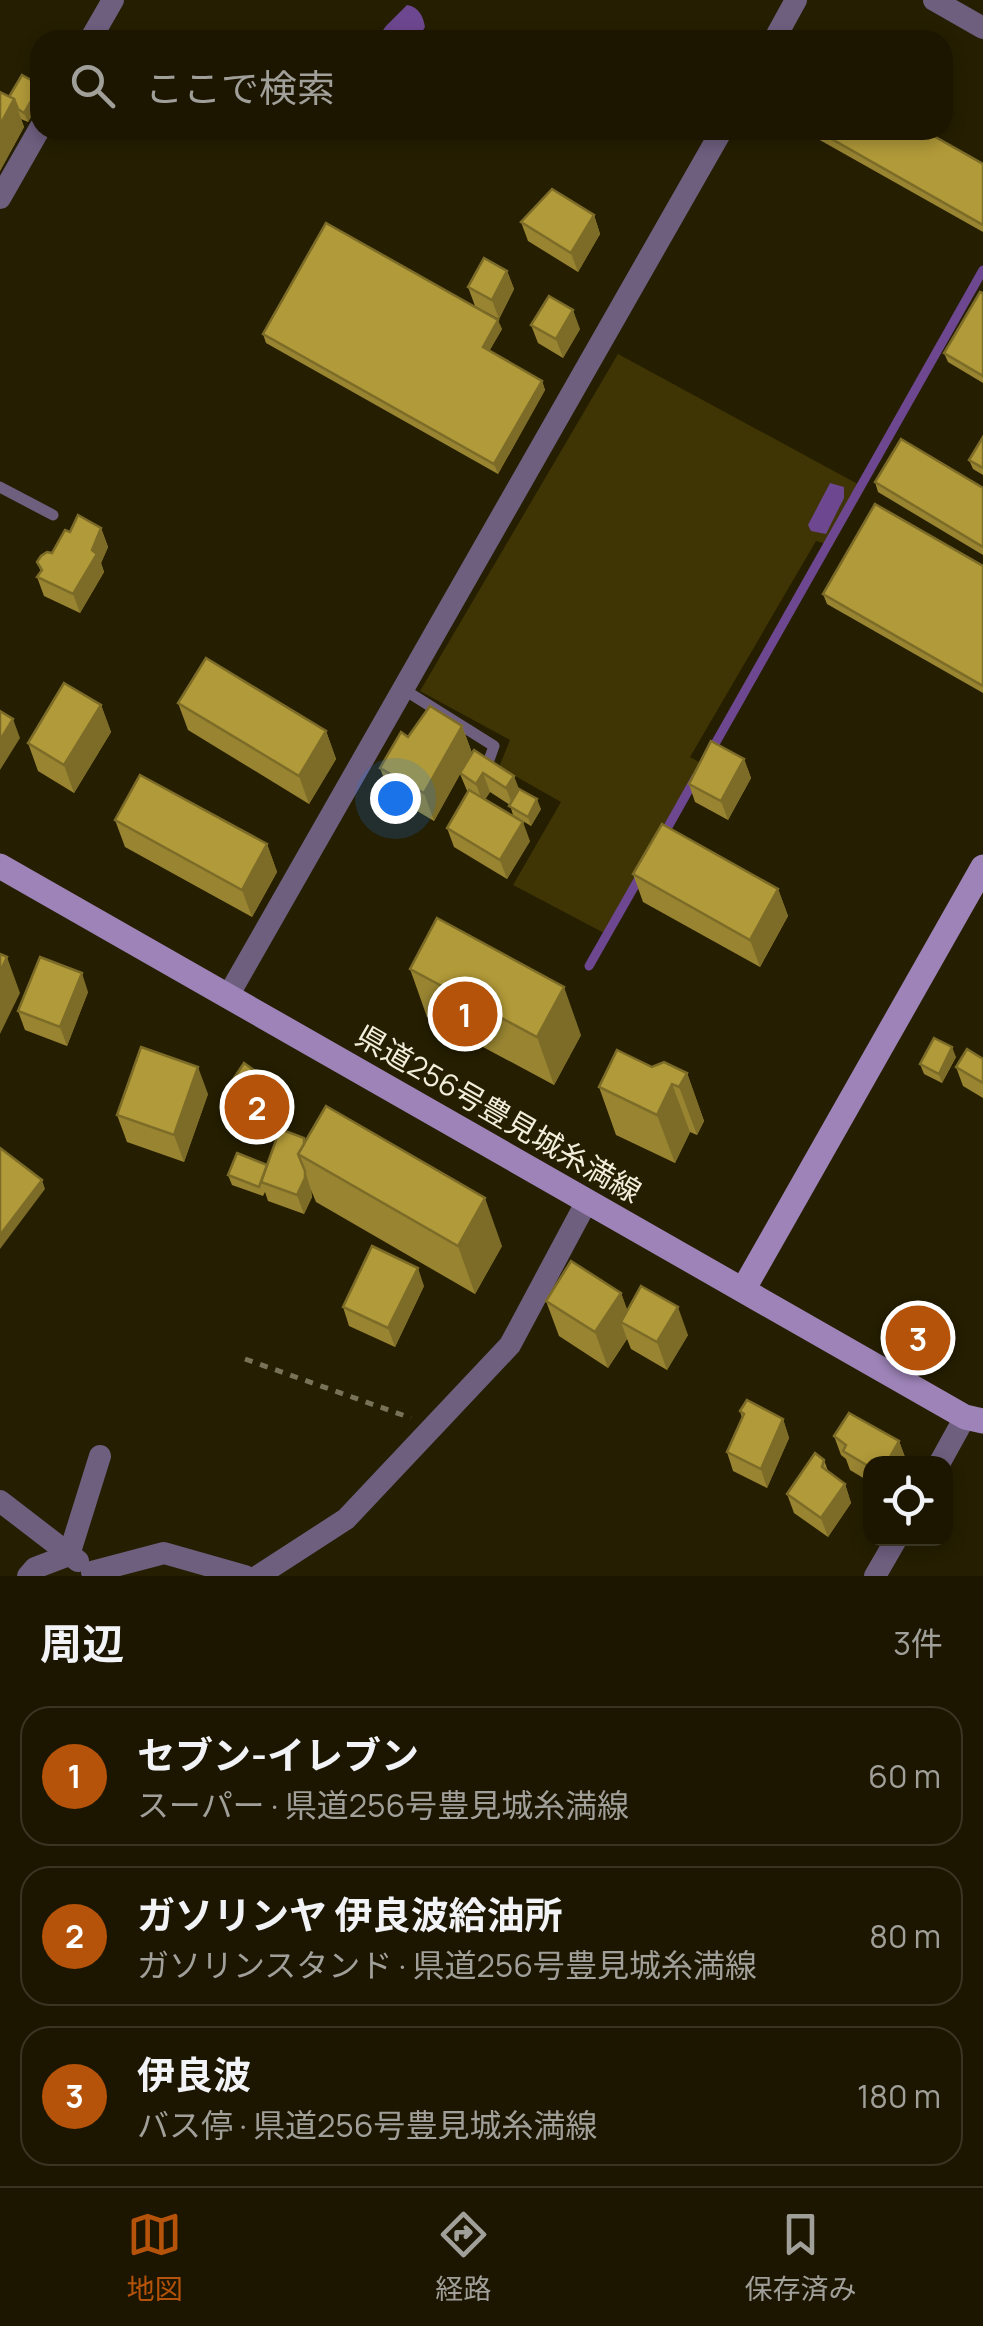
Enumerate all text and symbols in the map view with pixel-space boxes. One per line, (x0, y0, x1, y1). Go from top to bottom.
search box (30, 30, 953, 140)
icon: search (65, 58, 120, 113)
text: ここで検索 (145, 61, 335, 113)
your location (370, 773, 421, 824)
pin: 1 (432, 976, 498, 1052)
street label: 県道256号豊見城糸満線 (349, 1014, 649, 1212)
pin: 2 (224, 1070, 290, 1144)
pin: 3 (886, 1300, 950, 1376)
map controls (863, 1456, 953, 1546)
button: locate (863, 1456, 953, 1546)
text: 周辺 (40, 1614, 124, 1672)
text: 3件 (893, 1621, 943, 1665)
text: セブン-イレブン (137, 1728, 419, 1780)
text: 1 (67, 1754, 82, 1798)
text: 60 m (868, 1754, 941, 1798)
text: スーパー · 県道256号豊見城糸満線 (137, 1783, 629, 1827)
text: ガソリンヤ 伊良波給油所 (137, 1888, 563, 1940)
text: 2 (65, 1914, 84, 1958)
text: 80 m (869, 1914, 941, 1958)
text: ガソリンスタンド · 県道256号豊見城糸満線 (137, 1943, 757, 1987)
text: 伊良波 (137, 2048, 251, 2100)
text: 3 (65, 2074, 84, 2118)
text: 180 m (857, 2074, 941, 2118)
text: バス停 · 県道256号豊見城糸満線 (137, 2103, 598, 2147)
tab: 地図 (126, 2207, 183, 2307)
tab: 経路 (435, 2207, 492, 2307)
tab: 保存済み (744, 2207, 857, 2307)

